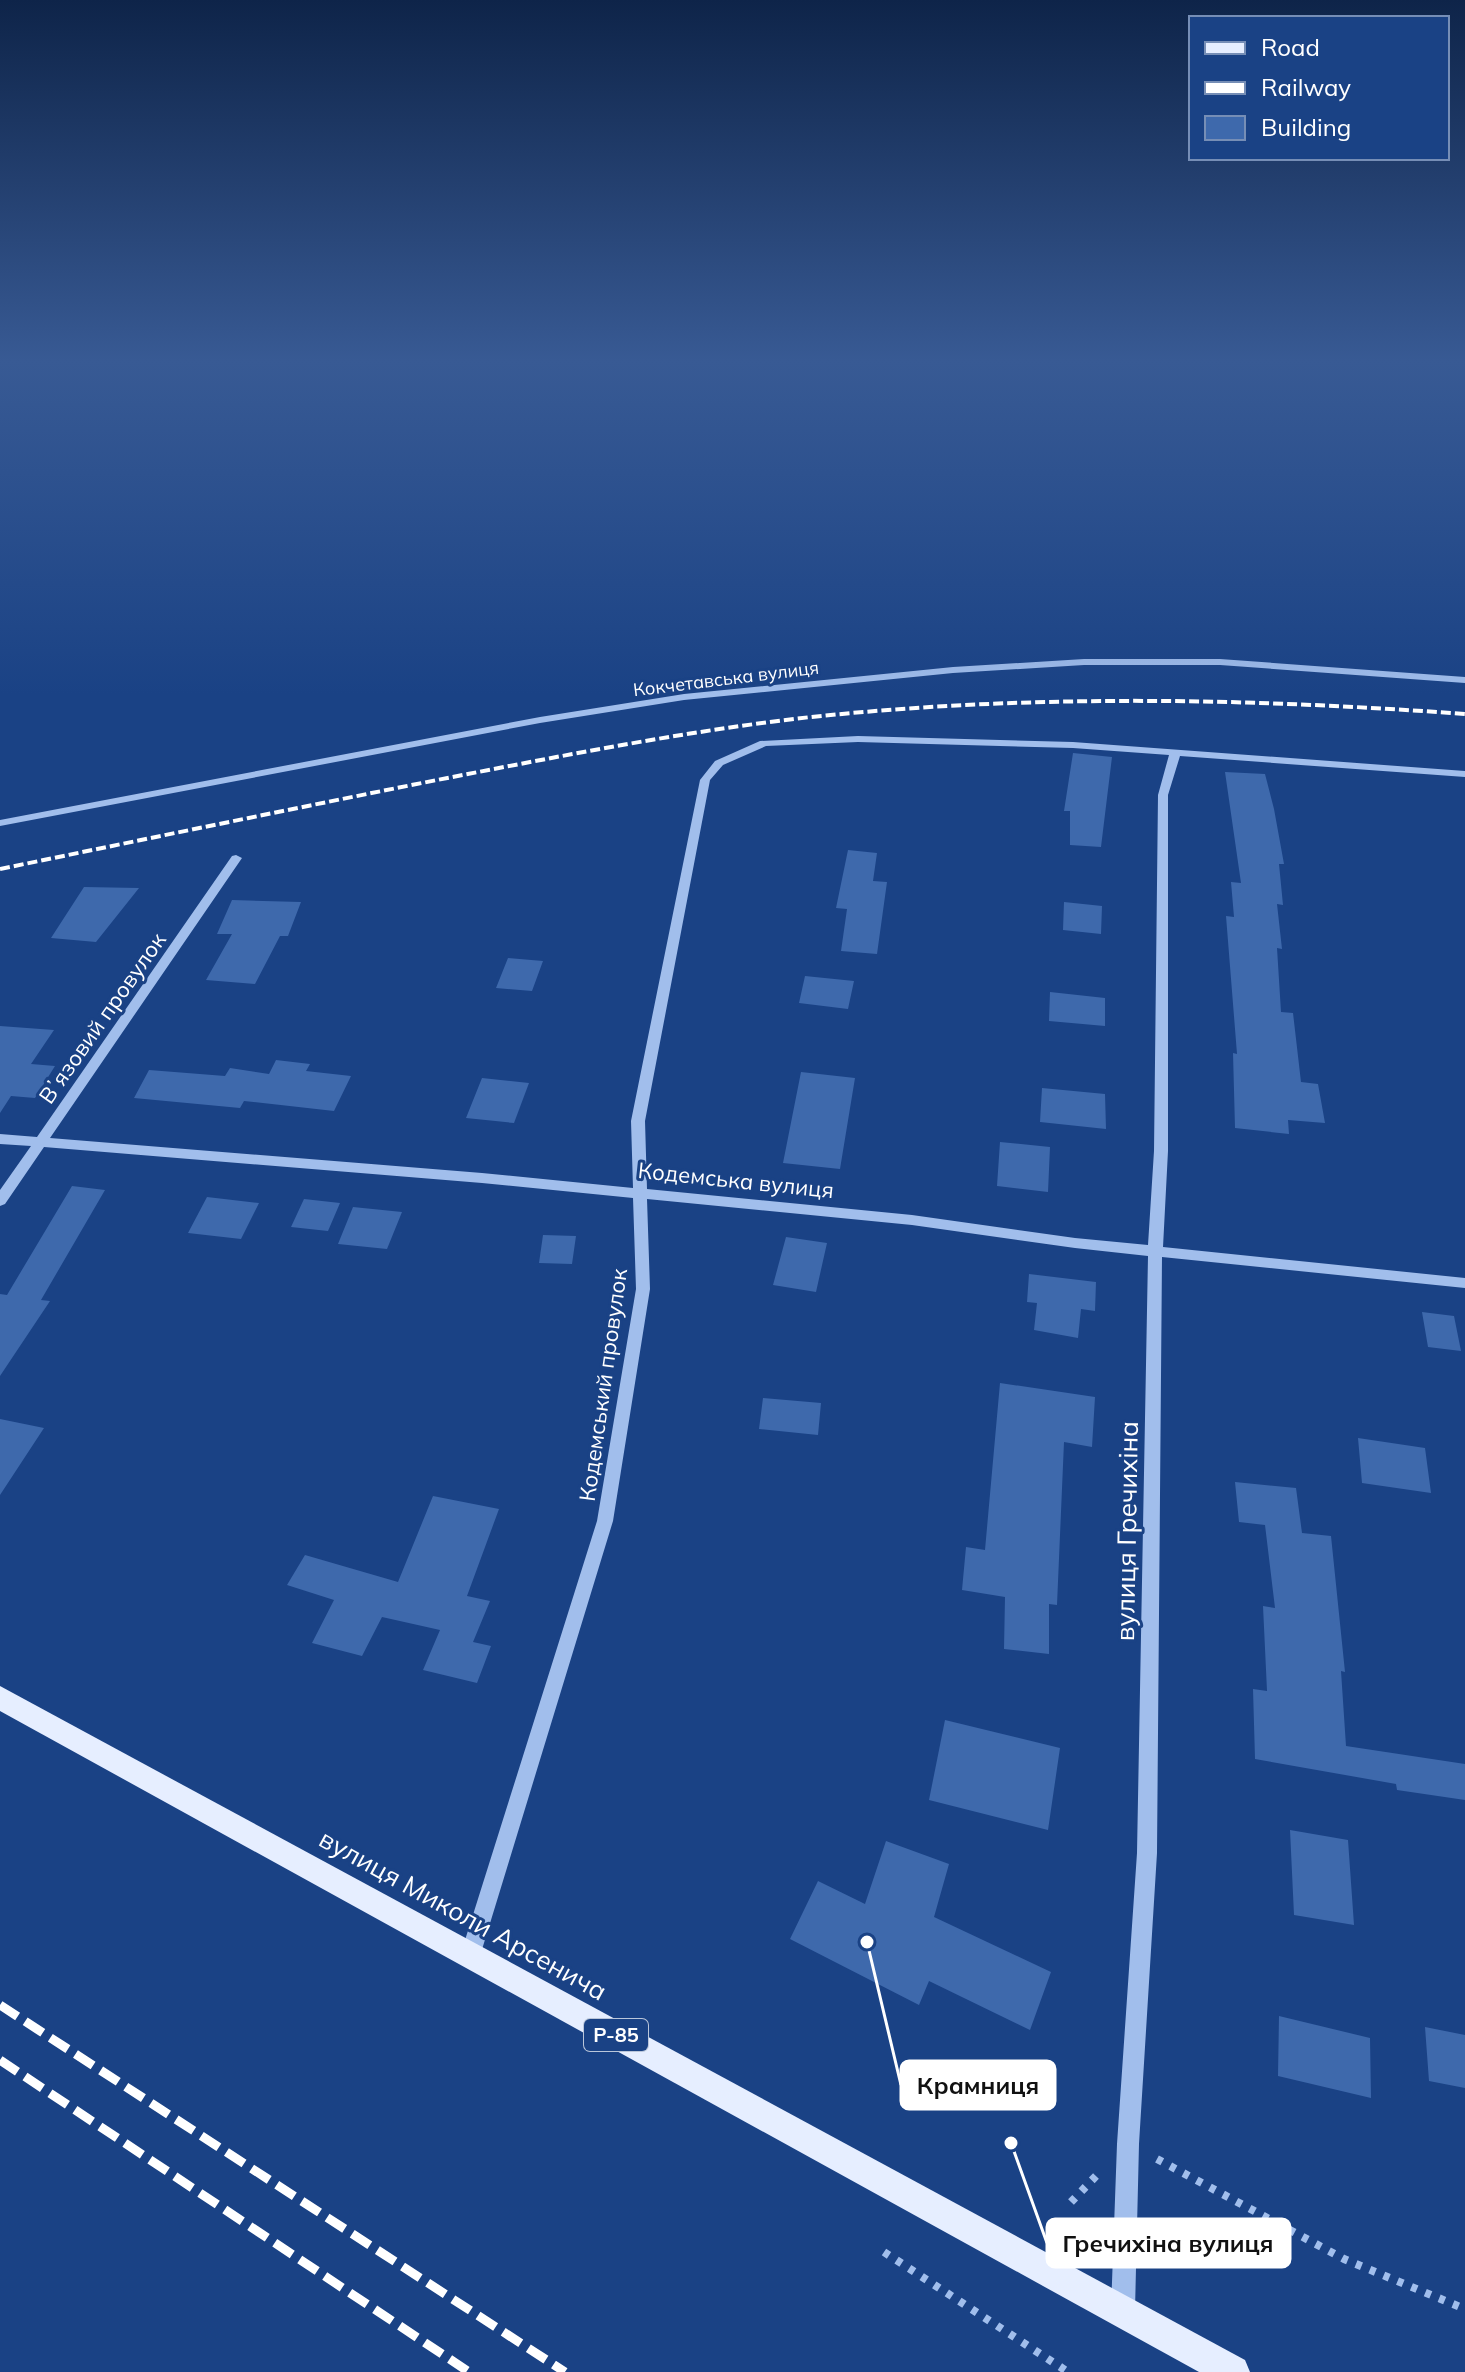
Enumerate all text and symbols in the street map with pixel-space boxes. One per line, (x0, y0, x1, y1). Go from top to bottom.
legend (1189, 16, 1449, 160)
text: Road (1261, 32, 1320, 62)
text: Railway (1261, 72, 1351, 102)
text: Building (1261, 112, 1351, 142)
street label: Кокчетавська вулиця (632, 656, 820, 701)
street label: Вʼязовий провулок (32, 927, 172, 1109)
street label: Кодемська вулиця (637, 1156, 835, 1204)
street label: Кодемський провулок (573, 1267, 633, 1503)
street label: вулиця Гречихіна (1108, 1421, 1145, 1641)
street label: вулиця Миколи Арсенича (314, 1822, 613, 2007)
road number: Р-85 (584, 2019, 648, 2051)
callout: Крамниця (901, 2061, 1055, 2109)
text: Крамниця (917, 2070, 1039, 2100)
callout: Гречихіна вулиця (1047, 2219, 1290, 2267)
text: Гречихіна вулиця (1063, 2228, 1273, 2258)

